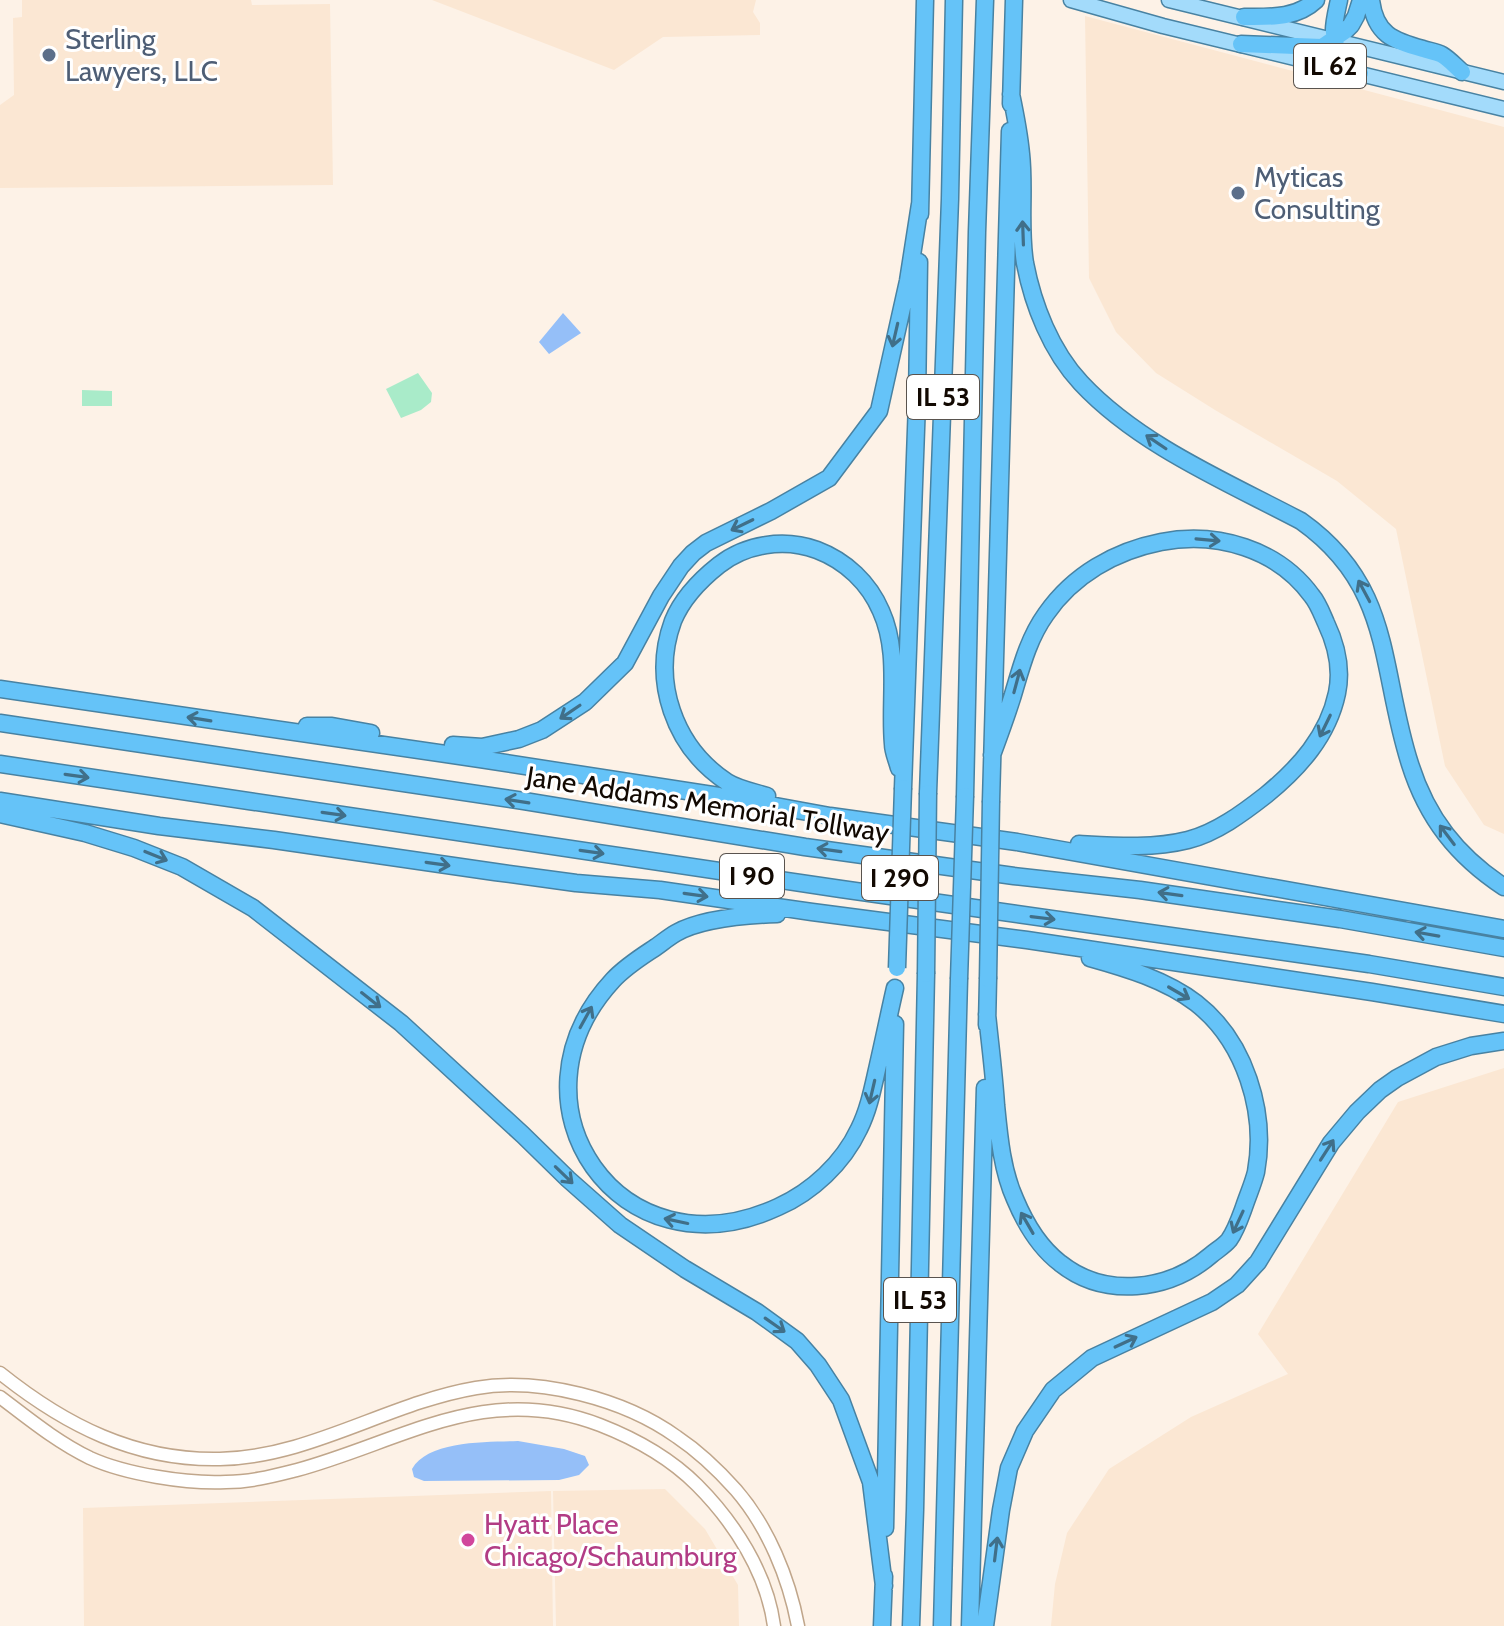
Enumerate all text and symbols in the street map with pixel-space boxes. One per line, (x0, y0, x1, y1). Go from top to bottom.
place label: Sterling Lawyers, LLC (65, 22, 218, 88)
road number: IL 62 (1294, 44, 1366, 88)
marker: Sterling Lawyers, LLC (40, 46, 58, 64)
place label: Myticas Consulting (1254, 160, 1381, 226)
marker: Myticas Consulting (1229, 184, 1247, 202)
one-way arrow (1015, 220, 1030, 247)
one-way arrow (887, 322, 902, 348)
road number: IL 53 (907, 375, 979, 419)
one-way arrow (1146, 434, 1168, 450)
one-way arrow (730, 518, 754, 533)
one-way arrow (1194, 533, 1221, 548)
one-way arrow (1355, 580, 1371, 603)
one-way arrow (1010, 668, 1025, 694)
one-way arrow (559, 704, 581, 720)
one-way arrow (187, 711, 212, 726)
one-way arrow (1317, 713, 1332, 737)
street label: Jane Addams Memorial Tollway (523, 758, 892, 849)
one-way arrow (64, 769, 89, 784)
one-way arrow (505, 792, 530, 807)
one-way arrow (321, 807, 347, 822)
one-way arrow (1438, 825, 1455, 846)
one-way arrow (817, 842, 842, 857)
one-way arrow (578, 845, 604, 860)
one-way arrow (143, 850, 168, 865)
road number: I 90 (720, 854, 784, 898)
road number: I 290 (862, 856, 938, 900)
one-way arrow (424, 857, 450, 872)
one-way arrow (1158, 886, 1183, 901)
one-way arrow (682, 888, 708, 903)
one-way arrow (1029, 910, 1056, 925)
one-way arrow (1415, 926, 1440, 941)
one-way arrow (1167, 985, 1190, 1001)
one-way arrow (360, 991, 381, 1009)
one-way arrow (578, 1006, 594, 1029)
one-way arrow (864, 1078, 879, 1104)
one-way arrow (1319, 1139, 1335, 1162)
one-way arrow (554, 1165, 573, 1184)
one-way arrow (1229, 1209, 1244, 1233)
one-way arrow (1019, 1212, 1035, 1235)
one-way arrow (664, 1213, 689, 1228)
road number: IL 53 (884, 1278, 956, 1322)
one-way arrow (764, 1316, 785, 1333)
one-way arrow (1114, 1334, 1138, 1349)
place label: Hyatt Place Chicago/Schaumburg (484, 1507, 738, 1573)
marker: Hyatt Place Chicago/Schaumburg (459, 1531, 477, 1549)
one-way arrow (988, 1536, 1003, 1563)

